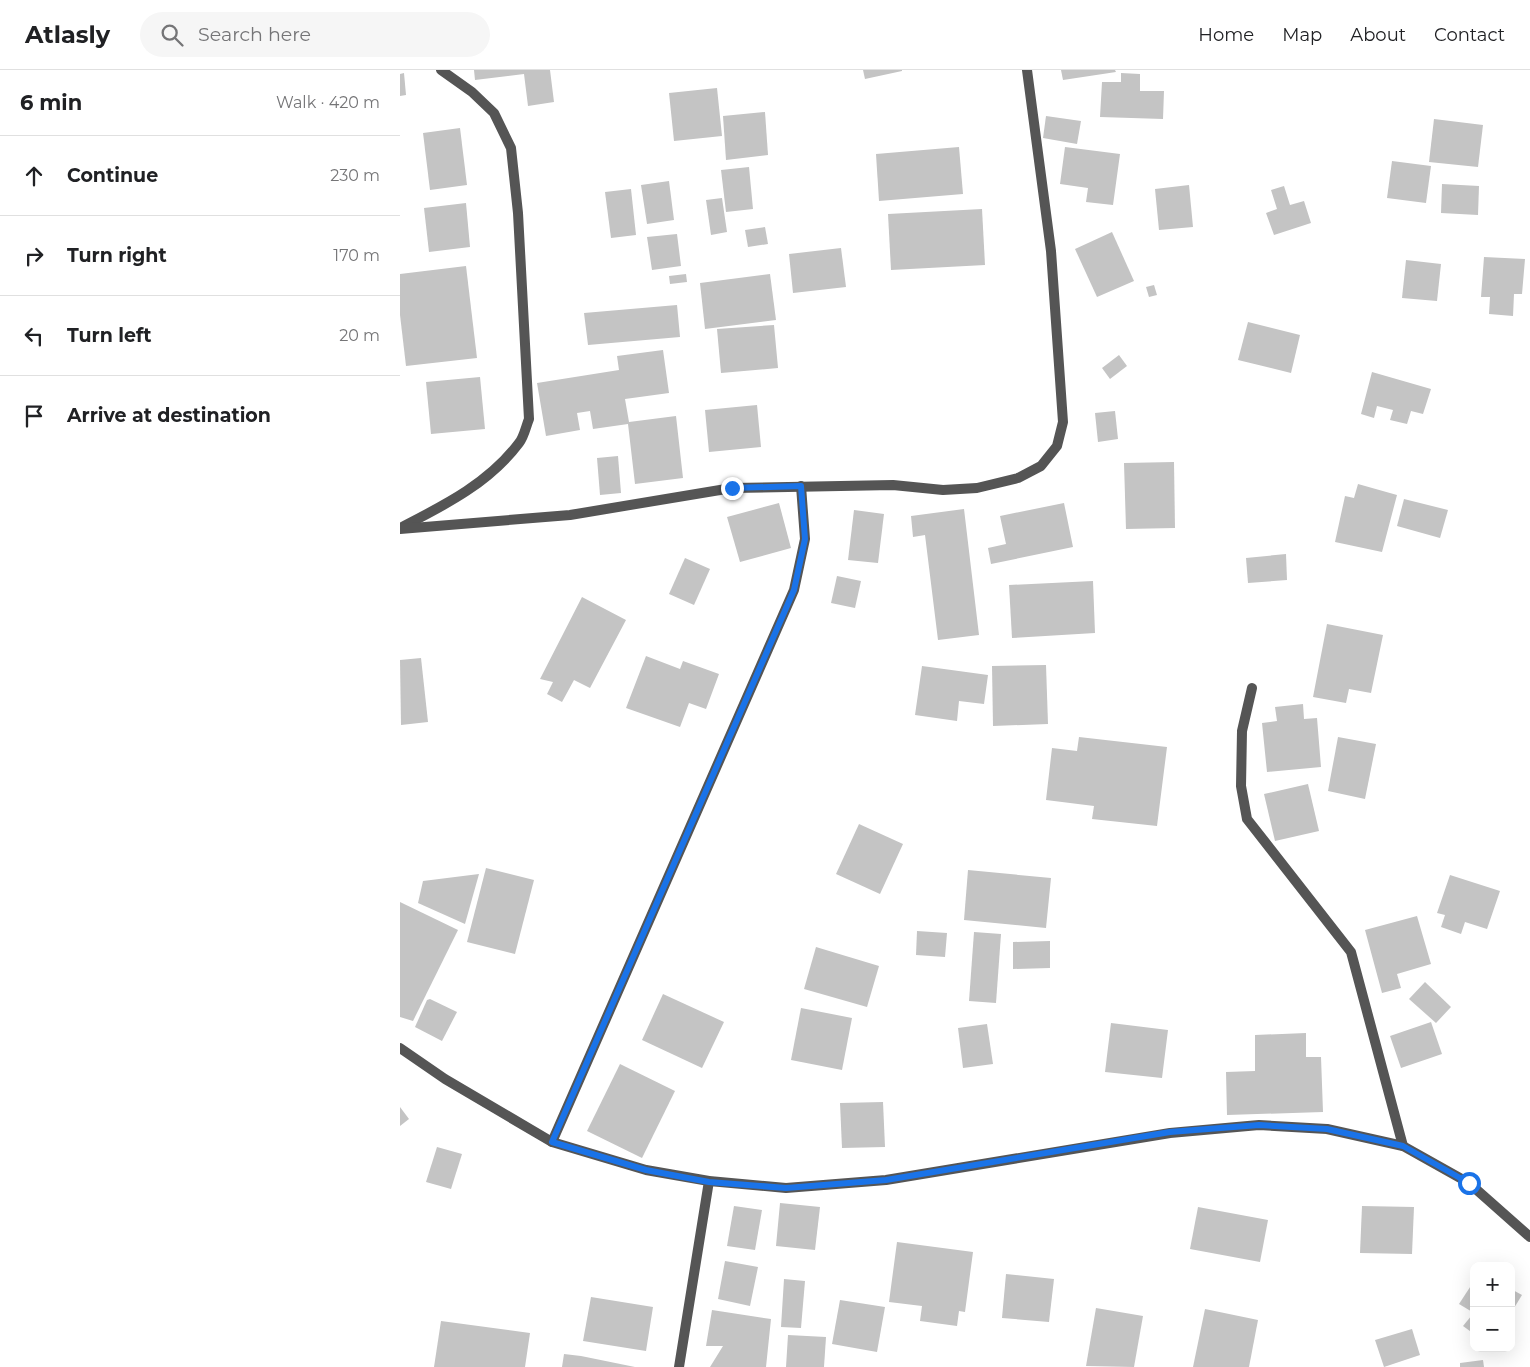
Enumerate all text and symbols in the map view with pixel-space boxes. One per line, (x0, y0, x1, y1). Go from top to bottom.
search box (140, 12, 490, 57)
text: Atlasly (25, 20, 110, 49)
icon: search (158, 21, 186, 49)
text: Search here (198, 23, 311, 46)
text: Home (1198, 24, 1254, 46)
text: Map (1282, 24, 1322, 46)
text: About (1350, 24, 1406, 46)
text: Contact (1434, 24, 1505, 46)
text: 6 min (20, 90, 82, 115)
text: Walk · 420 m (276, 93, 380, 112)
icon: ahead (20, 162, 48, 190)
text: Continue (67, 164, 158, 187)
text: 230 m (330, 166, 380, 185)
icon: right (20, 242, 48, 270)
text: Turn right (67, 244, 167, 267)
text: 170 m (333, 246, 380, 265)
icon: left (20, 322, 48, 350)
text: Turn left (67, 324, 152, 347)
text: 20 m (339, 326, 380, 345)
icon: arrive (20, 402, 48, 430)
text: Arrive at destination (67, 404, 271, 427)
route end (721, 477, 744, 500)
route start (1458, 1172, 1481, 1195)
map controls (1470, 1262, 1515, 1352)
button: + (1470, 1262, 1515, 1307)
button: − (1470, 1307, 1515, 1352)

